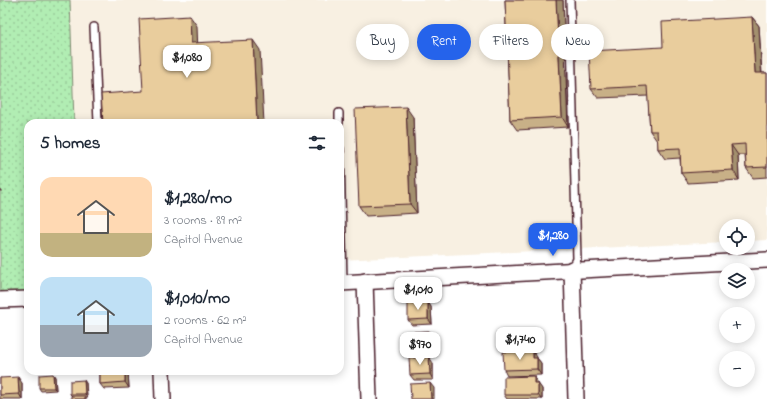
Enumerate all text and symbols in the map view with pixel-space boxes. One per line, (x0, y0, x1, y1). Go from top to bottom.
chip: Buy (356, 24, 409, 60)
chip: Rent (417, 24, 471, 60)
chip: Filters (479, 24, 543, 60)
chip: New (551, 24, 604, 60)
pin: $1,080 (154, 45, 220, 79)
text: $1,080 (172, 48, 202, 67)
text: 5 homes (40, 131, 100, 156)
icon: filters (306, 132, 328, 154)
text: $1,280/mo (164, 186, 232, 211)
icon: home (72, 193, 120, 241)
text: 3 rooms · 89 m² (164, 211, 242, 230)
map controls (719, 219, 755, 387)
button: locate (719, 219, 755, 255)
pin: $1,280 (520, 223, 586, 257)
text: $1,280 (537, 226, 569, 245)
text: Capitol Avenue (164, 230, 243, 249)
button: layers (719, 263, 755, 299)
pin: $1,010 (385, 277, 451, 311)
text: $1,010 (403, 280, 433, 299)
text: $1,010/mo (164, 286, 230, 311)
icon: home (72, 293, 120, 341)
button: + (719, 307, 755, 343)
text: 2 rooms · 62 m² (164, 311, 247, 330)
pin: $1,740 (487, 327, 553, 361)
text: Capitol Avenue (164, 330, 243, 349)
text: $1,740 (505, 330, 535, 349)
pin: $970 (396, 332, 444, 366)
text: $970 (409, 335, 431, 354)
button: − (719, 351, 755, 387)

